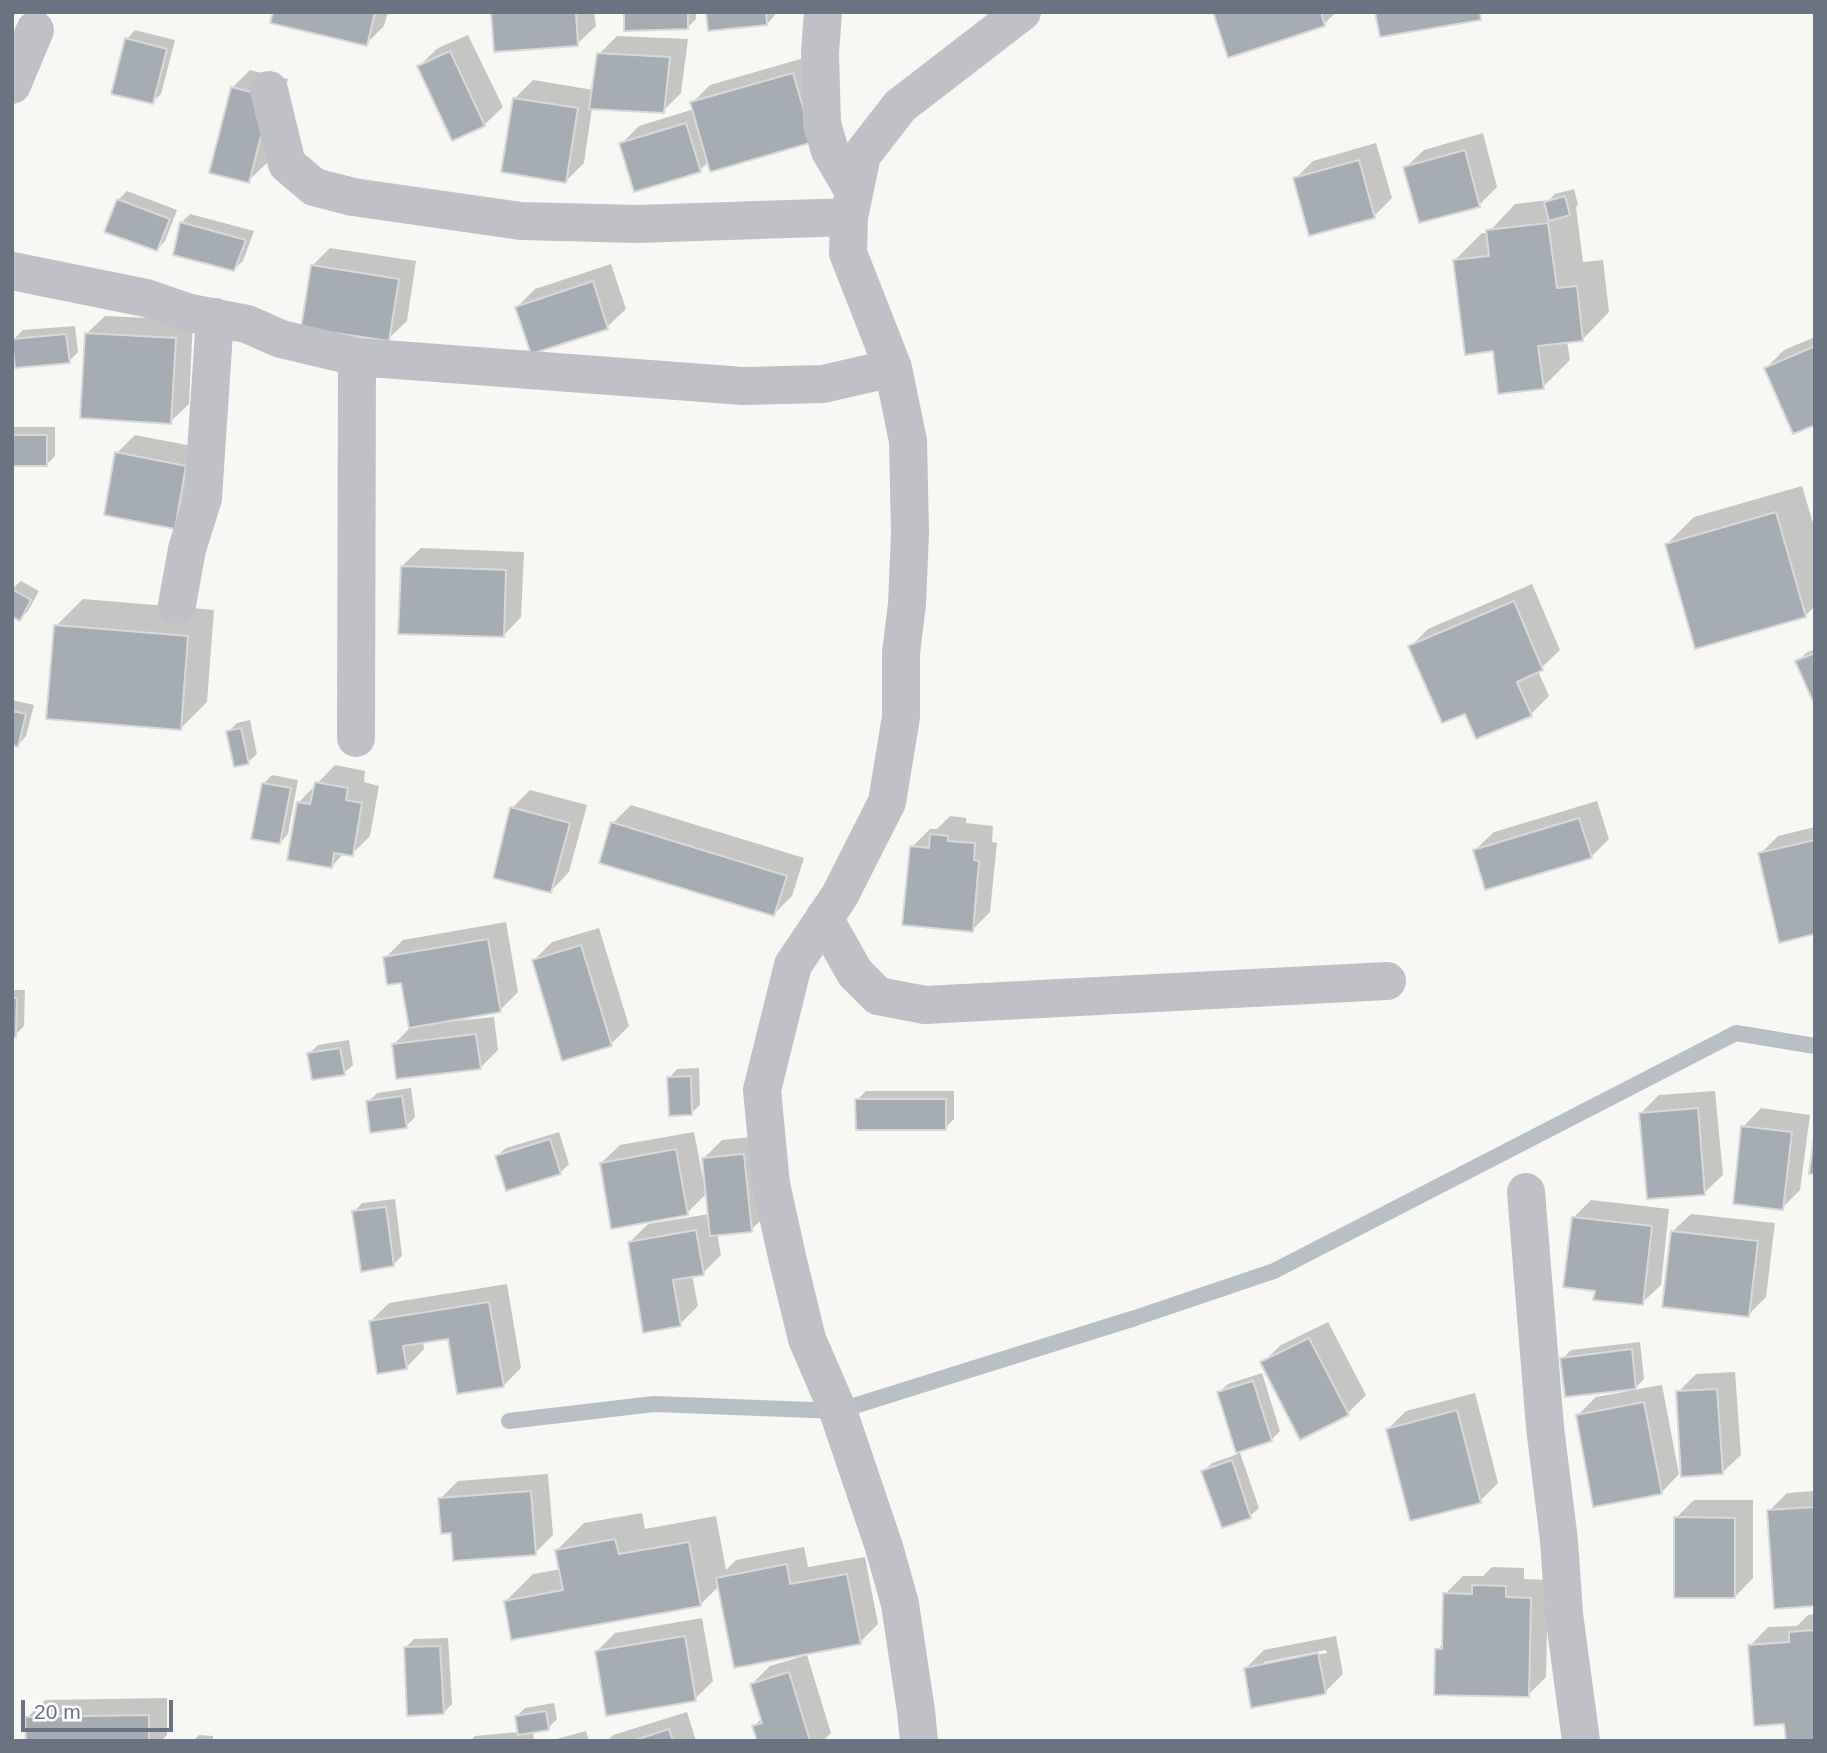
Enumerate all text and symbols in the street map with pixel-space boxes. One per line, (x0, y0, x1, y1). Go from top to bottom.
scale bar (24, 1686, 177, 1730)
text: 20 m (34, 1700, 81, 1723)

